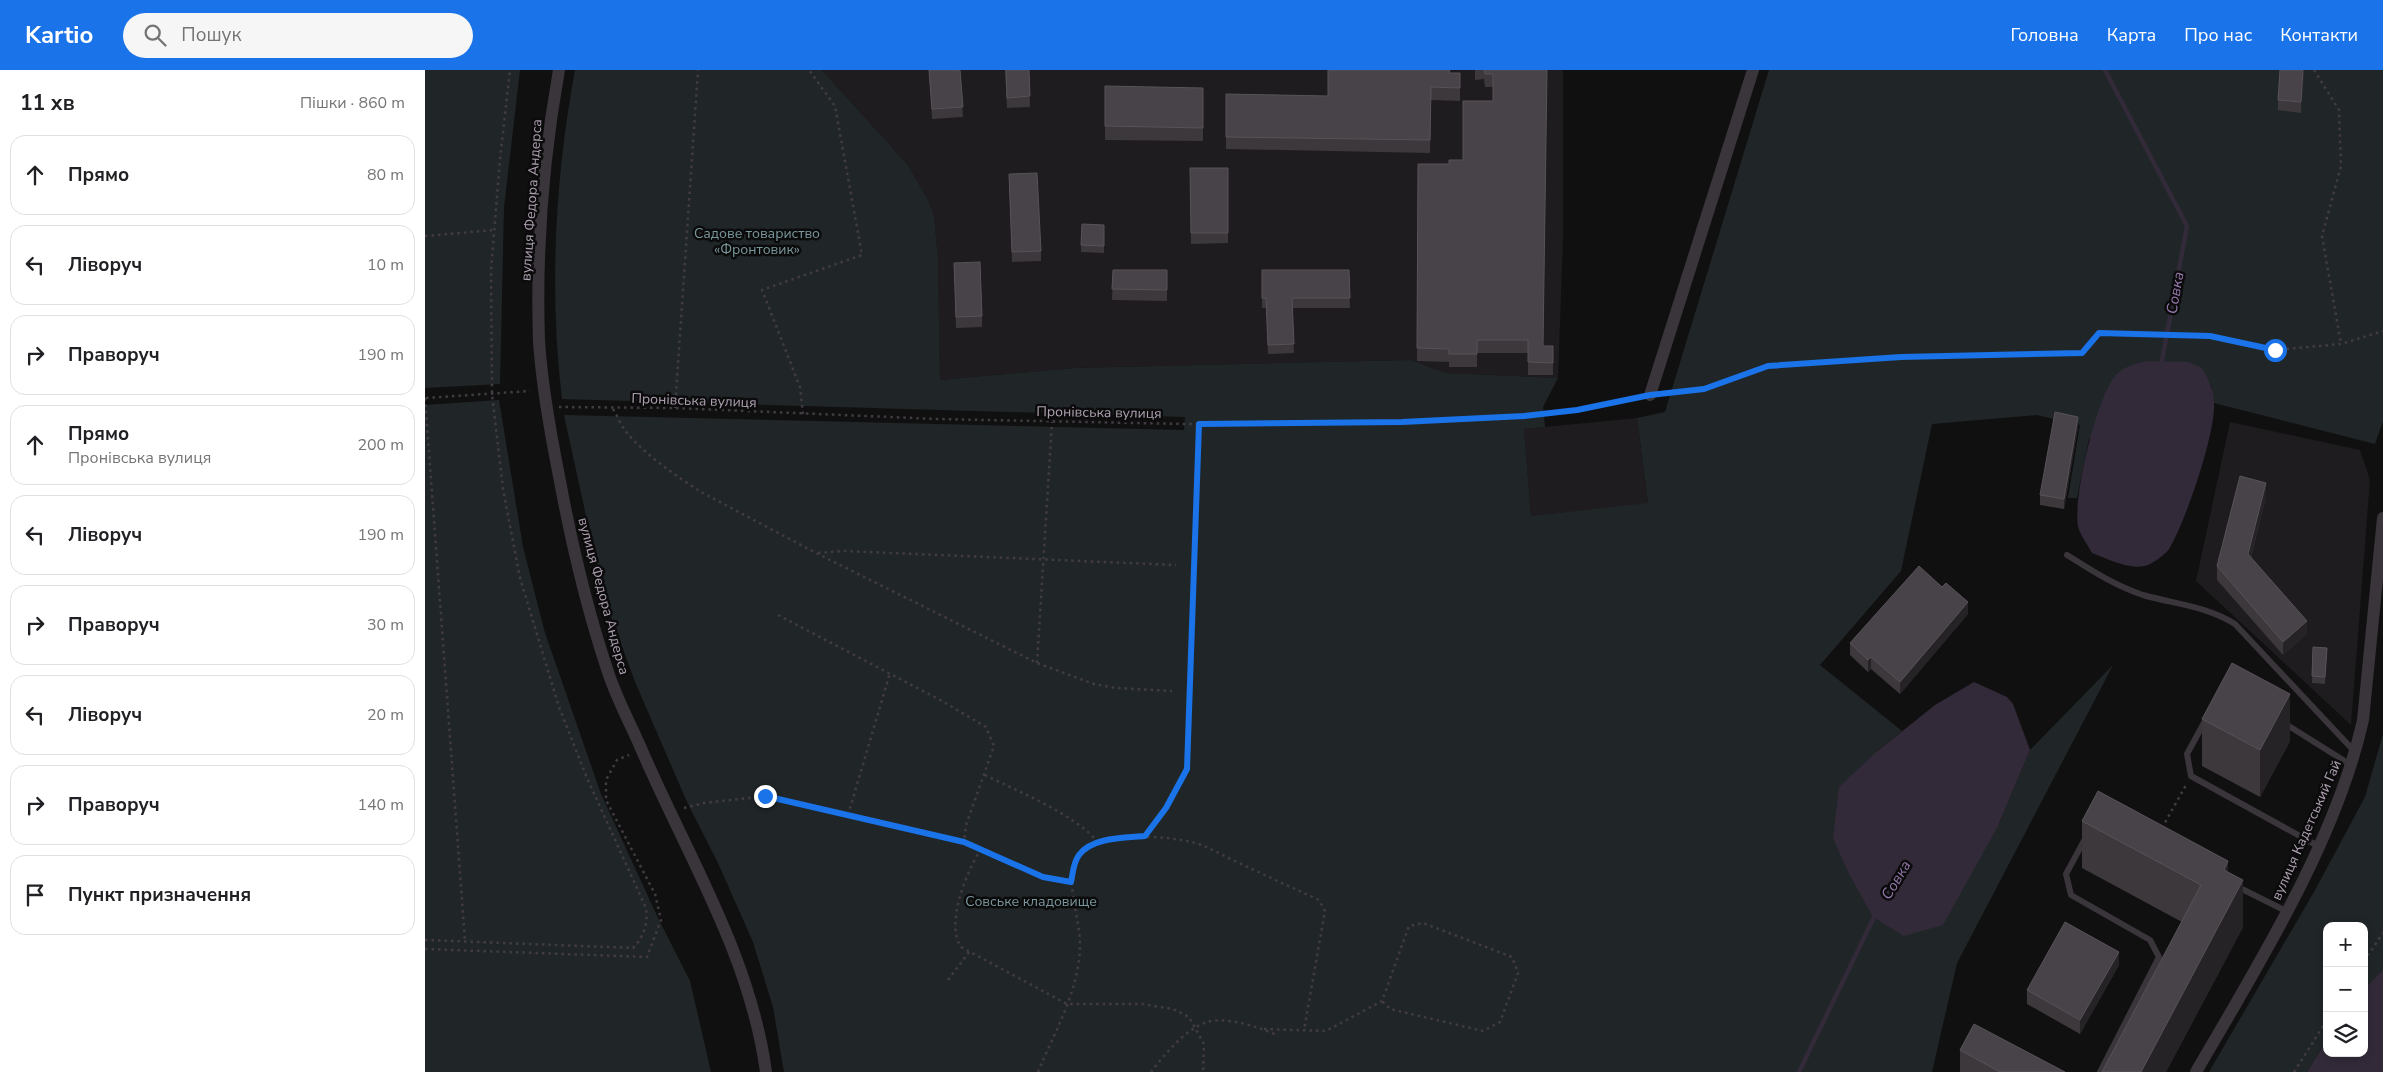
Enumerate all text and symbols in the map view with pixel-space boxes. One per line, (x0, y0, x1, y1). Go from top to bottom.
search box (123, 13, 473, 58)
text: Kartio (25, 19, 93, 51)
icon: search (141, 21, 169, 49)
text: Пошук (181, 22, 242, 48)
text: Головна (2010, 23, 2079, 47)
text: Карта (2107, 23, 2156, 47)
text: Про нас (2184, 23, 2252, 47)
text: Контакти (2280, 23, 2358, 47)
text: 11 хв (20, 89, 75, 117)
text: Пішки · 860 m (300, 92, 405, 114)
street label: вулиця Федора Андерса (516, 118, 547, 282)
icon: ahead (21, 161, 49, 189)
text: Прямо (68, 162, 129, 188)
text: 80 m (367, 164, 404, 186)
park label: Садове товариство «Фронтовик» (694, 224, 820, 259)
icon: left (21, 251, 49, 279)
text: Ліворуч (68, 252, 142, 278)
text: 10 m (367, 254, 404, 276)
water label: Совка (2161, 270, 2189, 316)
route start (2264, 339, 2287, 362)
icon: right (21, 341, 49, 369)
text: Праворуч (68, 342, 160, 368)
text: 190 m (357, 344, 404, 366)
street label: Пронівська вулиця (631, 389, 757, 412)
street label: Пронівська вулиця (1036, 402, 1162, 423)
text: Прямо (68, 421, 129, 447)
icon: ahead (21, 431, 49, 459)
text: 200 m (357, 434, 404, 456)
text: Пронівська вулиця (68, 447, 211, 469)
street label: вулиця Федора Андерса (573, 515, 634, 677)
icon: left (21, 521, 49, 549)
text: Ліворуч (68, 522, 142, 548)
text: 190 m (357, 524, 404, 546)
icon: right (21, 611, 49, 639)
text: Праворуч (68, 612, 160, 638)
text: 30 m (367, 614, 404, 636)
icon: left (21, 701, 49, 729)
text: Ліворуч (68, 702, 142, 728)
text: 20 m (367, 704, 404, 726)
street label: вулиця Кадетський Гай (2267, 757, 2346, 903)
route end (754, 785, 777, 808)
icon: right (21, 791, 49, 819)
text: Праворуч (68, 792, 160, 818)
text: 140 m (357, 794, 404, 816)
water label: Совка (1876, 857, 1916, 903)
icon: arrive (21, 881, 49, 909)
text: Пункт призначення (68, 882, 251, 908)
park label: Совське кладовище (965, 892, 1097, 911)
map controls (2323, 922, 2368, 1057)
button: + (2323, 922, 2368, 967)
button: − (2323, 967, 2368, 1012)
button: layers (2323, 1012, 2368, 1057)

